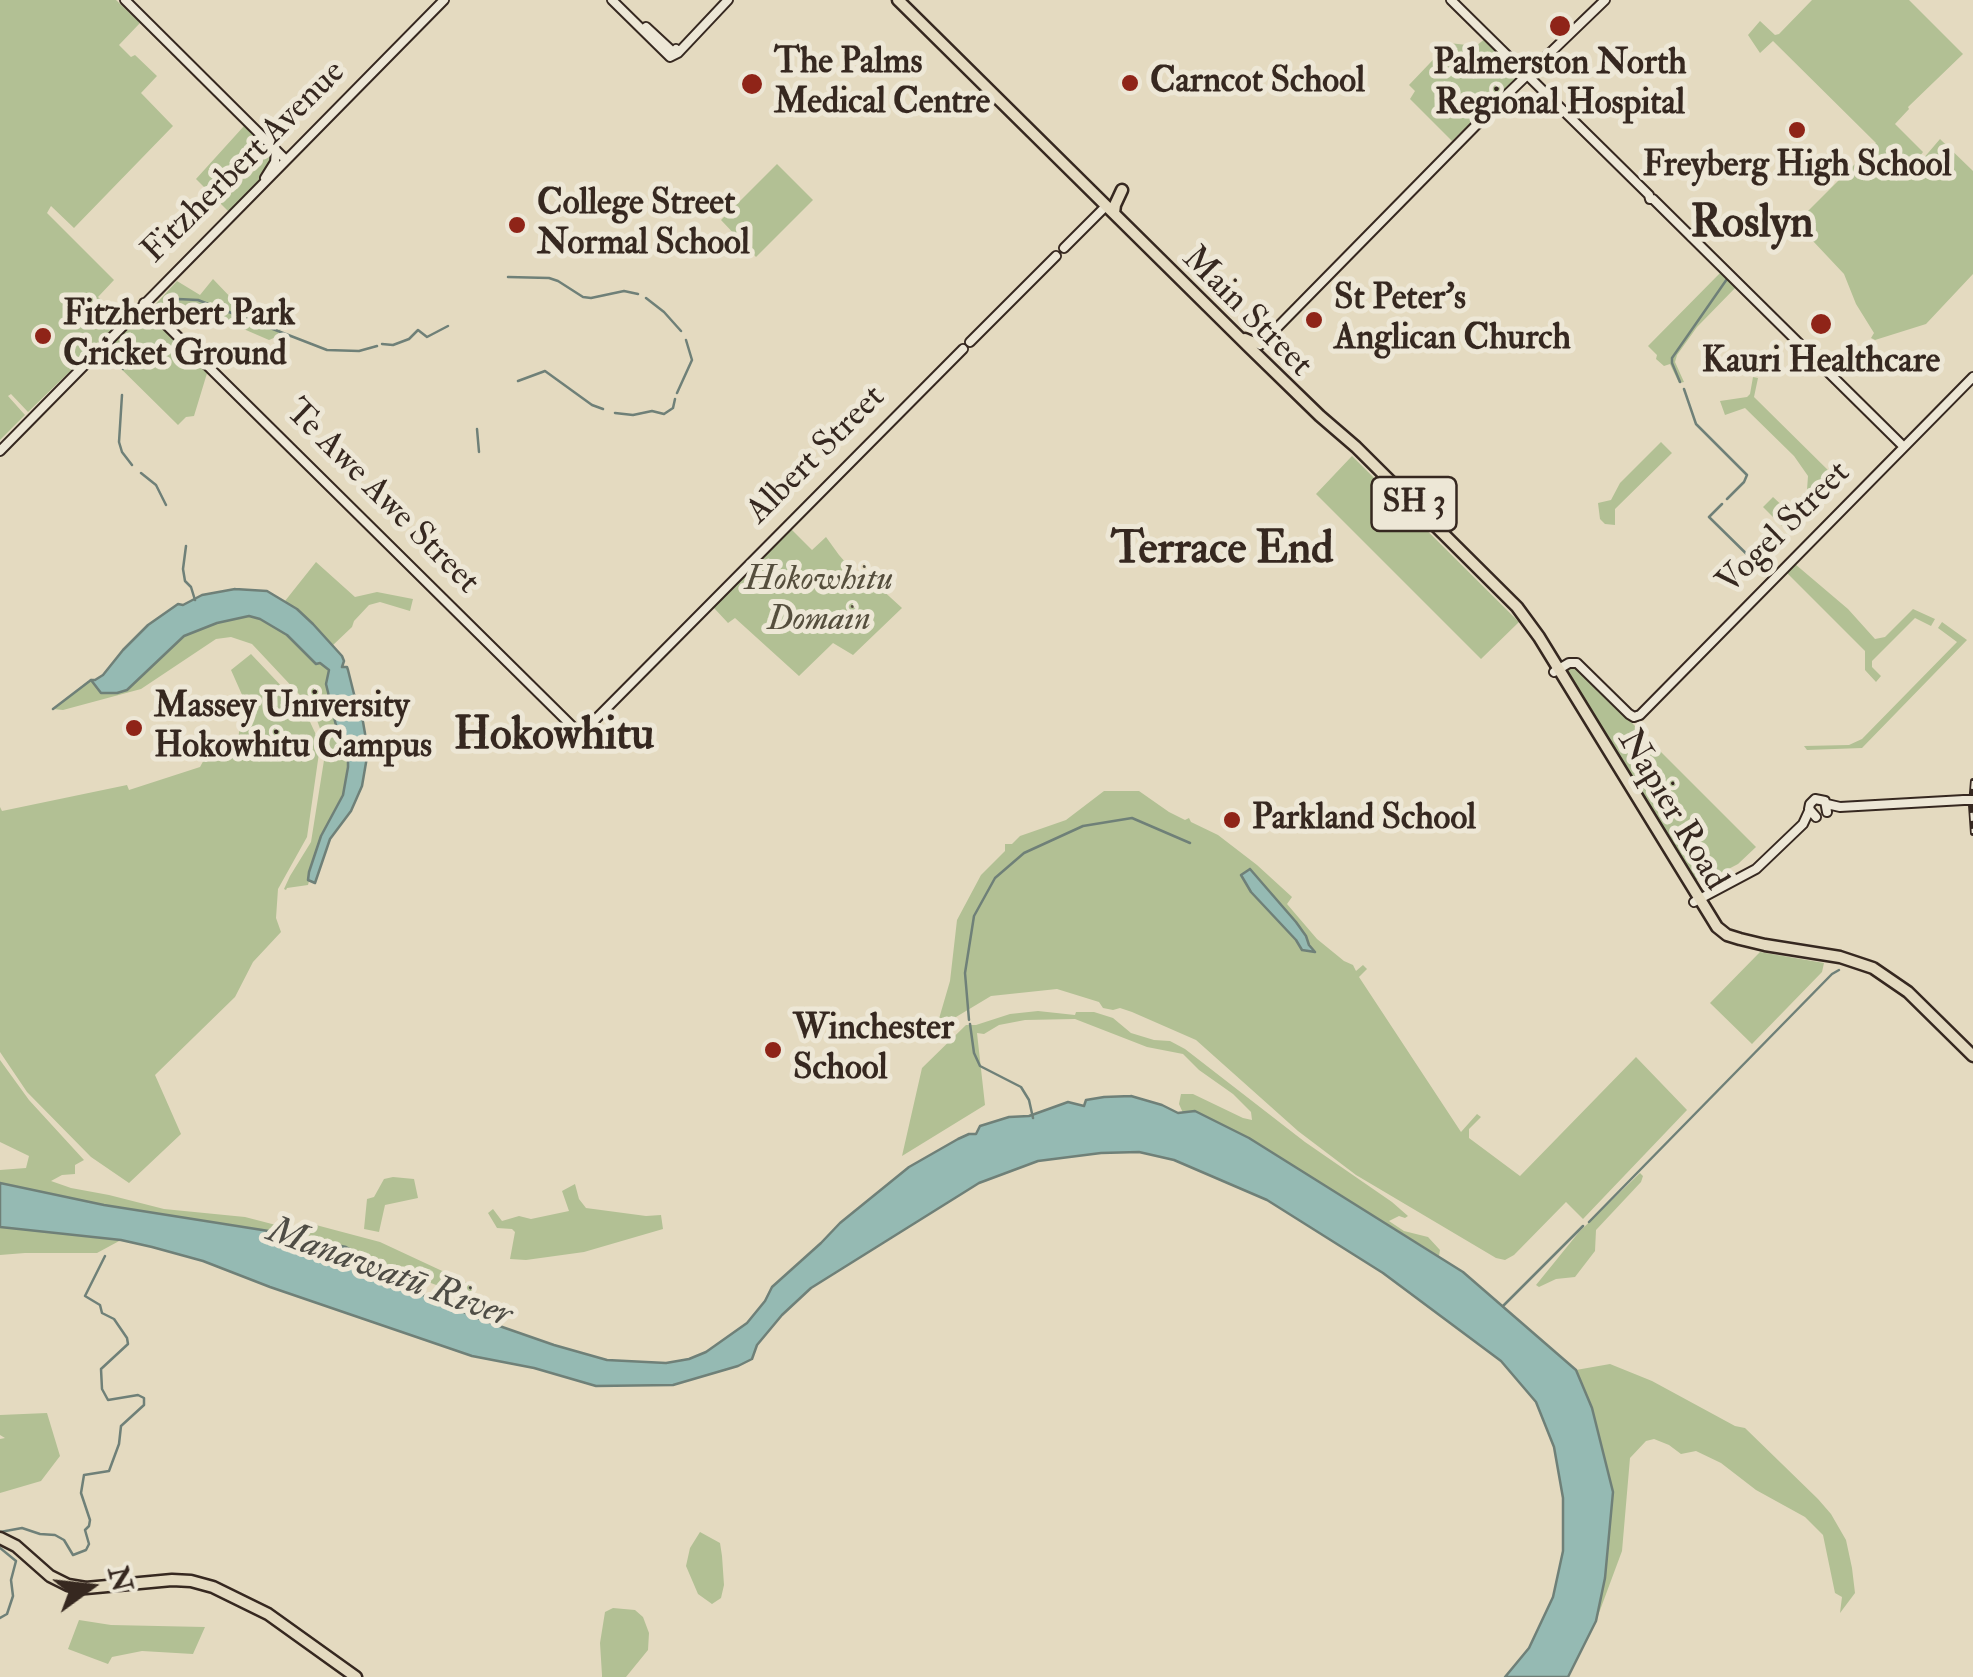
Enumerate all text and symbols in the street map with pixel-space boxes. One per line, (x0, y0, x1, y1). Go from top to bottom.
marker: Palmerston North Regional Hospital (1547, 13, 1573, 39)
place label: The Palms Medical Centre (774, 43, 990, 125)
place label: Palmerston North Regional Hospital (1433, 44, 1687, 126)
street label: Fitzherbert Avenue (135, 53, 355, 273)
place label: Carncot School (1150, 62, 1365, 104)
marker: The Palms Medical Centre (739, 71, 765, 97)
marker: Carncot School (1119, 72, 1141, 94)
marker: Freyberg High School (1786, 119, 1808, 141)
place label: Freyberg High School (1643, 146, 1951, 188)
place label: College Street Normal School (537, 184, 750, 266)
district label: Roslyn (1690, 199, 1814, 253)
marker: College Street Normal School (506, 214, 528, 236)
street label: Main Street (1172, 239, 1320, 387)
place label: St Peter's Anglican Church (1334, 279, 1571, 361)
place label: Fitzherbert Park Cricket Ground (63, 295, 295, 377)
marker: St Peter's Anglican Church (1303, 309, 1325, 331)
marker: Kauri Healthcare (1808, 311, 1834, 337)
marker: Fitzherbert Park Cricket Ground (32, 325, 54, 347)
place label: Kauri Healthcare (1702, 342, 1940, 384)
street label: Albert Street (739, 378, 895, 534)
street label: Te Awe Awe Street (275, 392, 487, 604)
street label: Vogel Street (1710, 454, 1860, 604)
road number: SH 3 (1372, 477, 1456, 531)
district label: Terrace End (1111, 525, 1333, 579)
park label: Hokowhitu Domain (745, 560, 893, 642)
place label: Massey University Hokowhitu Campus (154, 687, 432, 769)
district label: Hokowhitu (454, 711, 654, 765)
marker: Massey University Hokowhitu Campus (123, 717, 145, 739)
street label: Napier Road (1607, 723, 1735, 899)
place label: Parkland School (1252, 799, 1476, 841)
marker: Parkland School (1221, 809, 1243, 831)
place label: Winchester School (793, 1009, 954, 1091)
marker: Winchester School (762, 1039, 784, 1061)
water label: Manawatū River (260, 1210, 518, 1340)
north arrow (40, 1537, 140, 1637)
text: N (99, 1562, 140, 1596)

